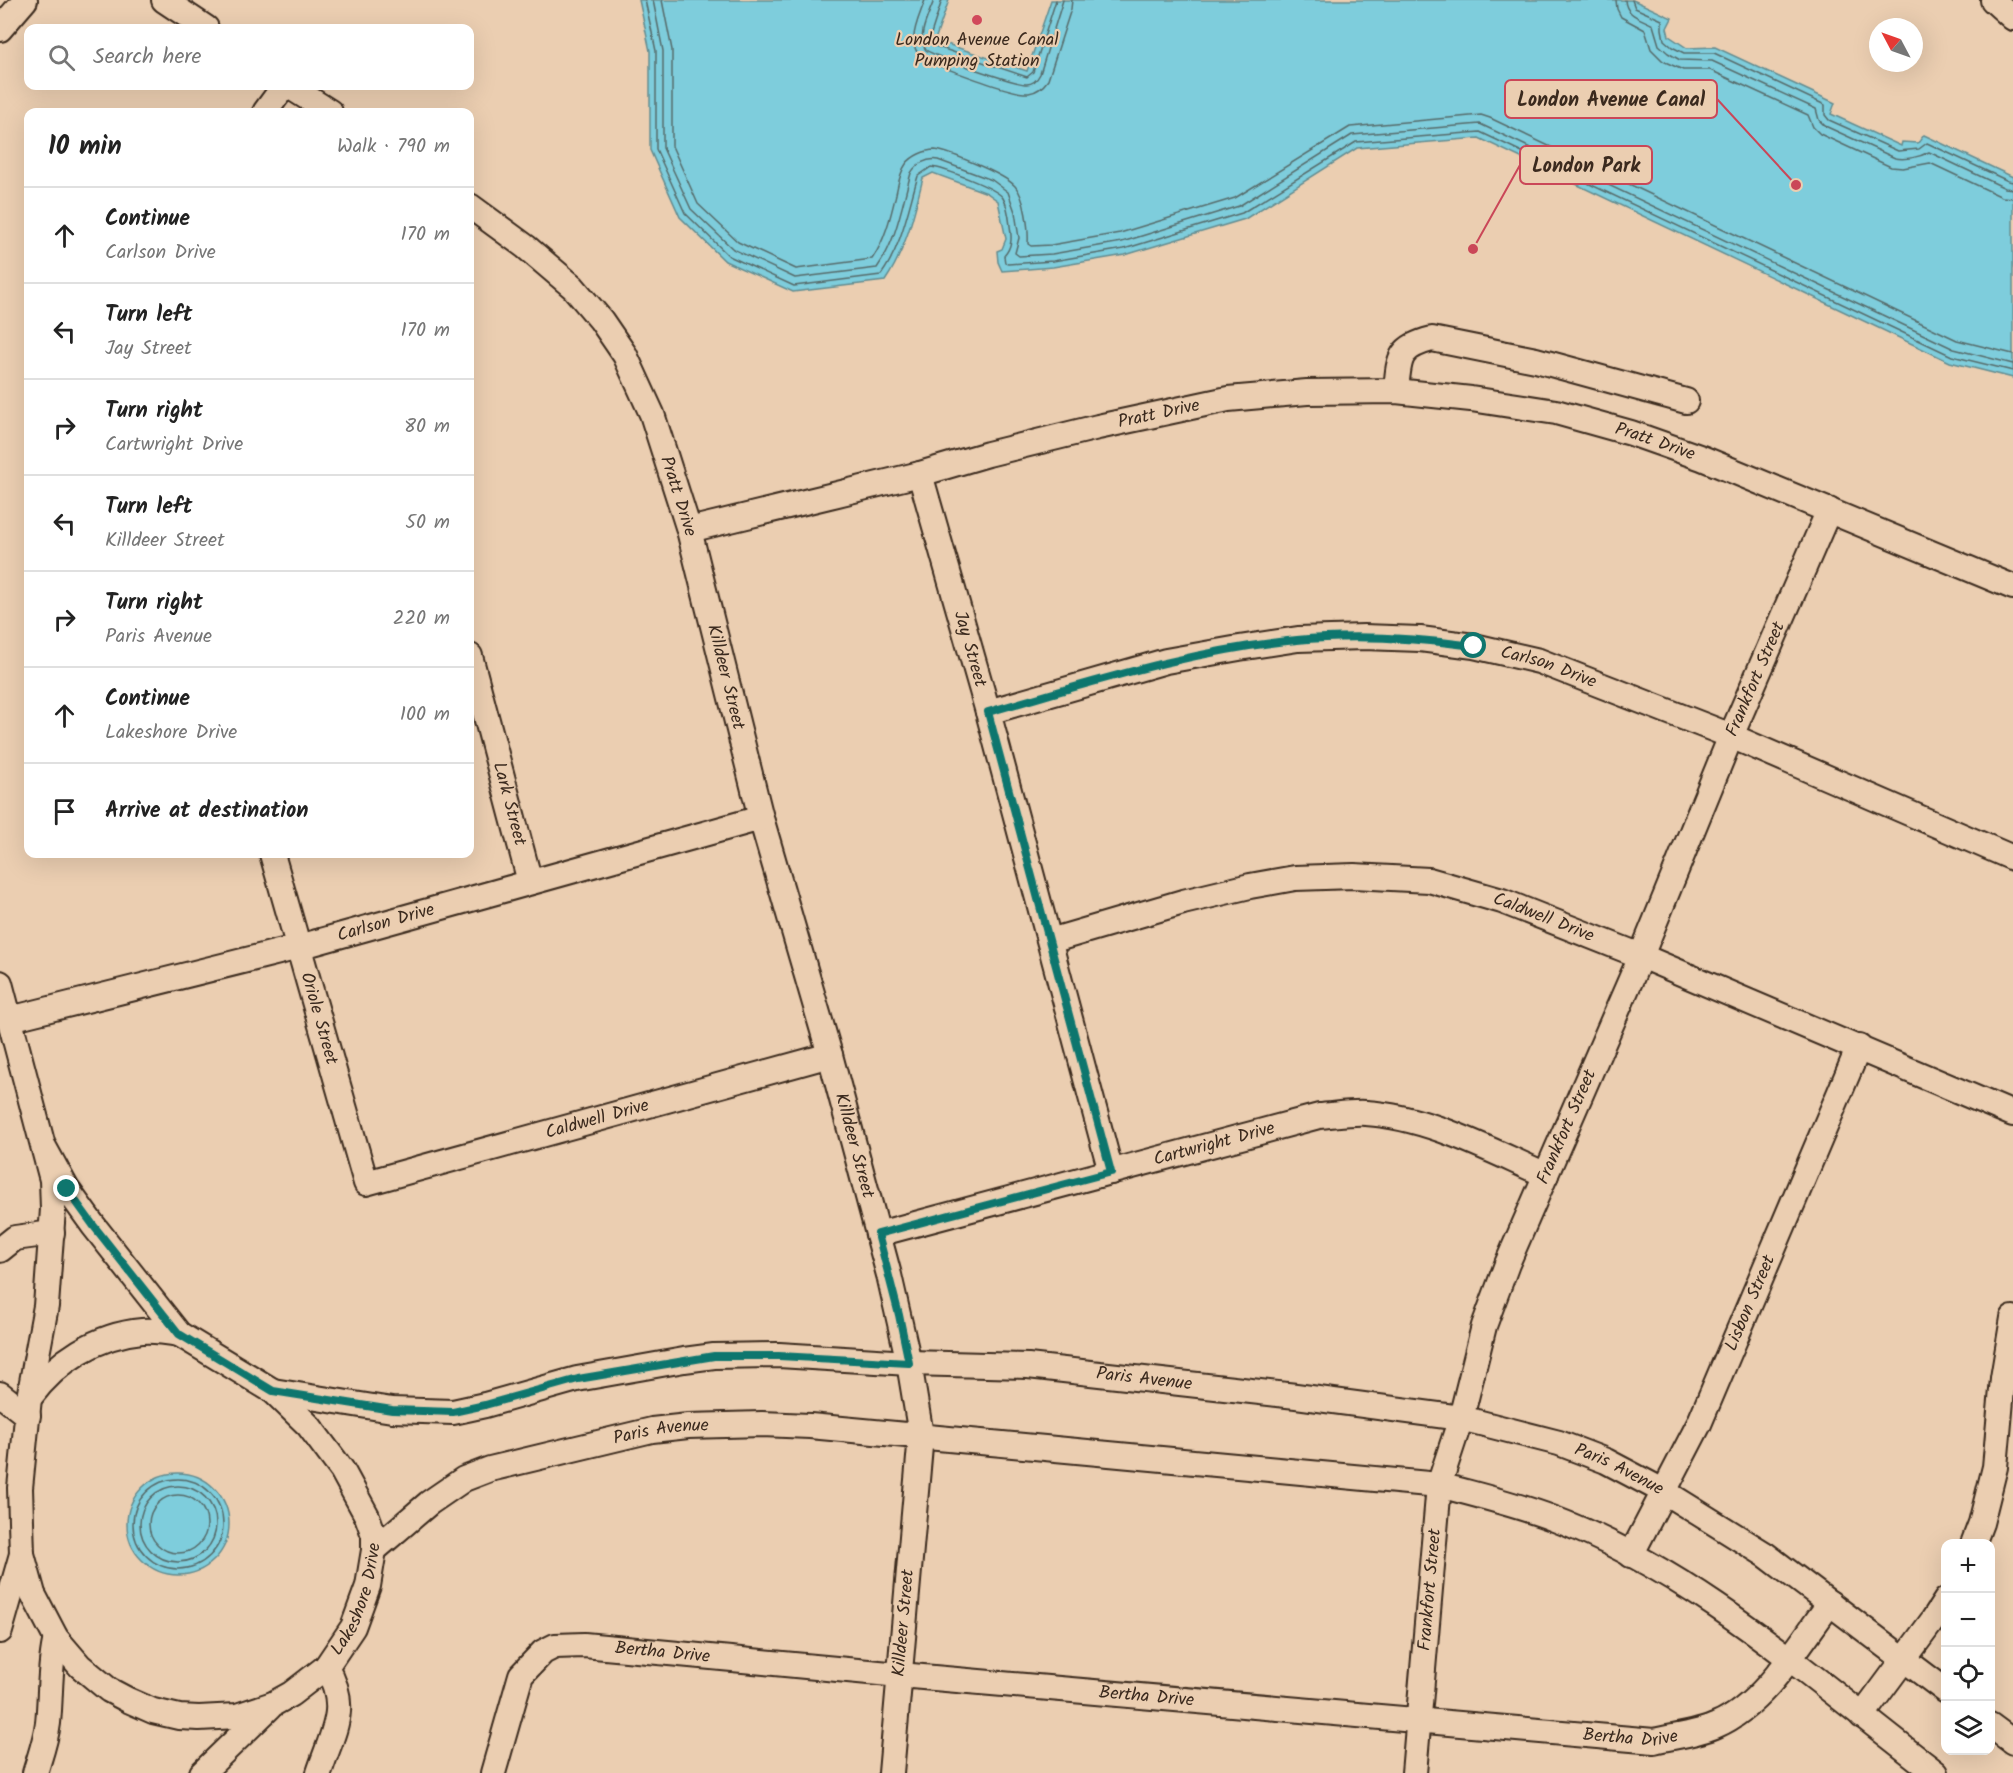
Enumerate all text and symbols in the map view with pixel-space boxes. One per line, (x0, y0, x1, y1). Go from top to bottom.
marker: London Avenue Canal Pumping Station (970, 13, 984, 27)
north arrow (1869, 18, 1923, 72)
search box (24, 24, 474, 90)
place label: London Avenue Canal Pumping Station (895, 26, 1059, 76)
text: Search here (93, 40, 201, 75)
icon: search (45, 41, 78, 74)
callout: London Avenue Canal (1505, 80, 1717, 118)
text: London Avenue Canal (1517, 85, 1706, 117)
text: 10 min (48, 126, 122, 168)
text: Walk · 790 m (337, 131, 450, 163)
callout: London Park (1520, 146, 1652, 184)
text: London Park (1532, 151, 1641, 183)
text: Continue (105, 202, 190, 237)
icon: ahead (48, 219, 81, 252)
text: 170 m (401, 219, 450, 251)
text: Carlson Drive (105, 237, 216, 269)
text: Turn left (105, 298, 192, 333)
icon: left (48, 315, 81, 348)
text: 170 m (401, 315, 450, 347)
text: Jay Street (105, 333, 192, 365)
street label: Pratt Drive (1115, 391, 1202, 437)
text: Turn right (105, 394, 203, 429)
icon: right (48, 411, 81, 444)
text: 80 m (404, 411, 450, 443)
street label: Pratt Drive (1612, 415, 1699, 469)
text: Cartwright Drive (105, 429, 243, 461)
street label: Pratt Drive (652, 452, 705, 539)
text: Turn left (105, 490, 192, 525)
icon: left (48, 507, 81, 540)
text: 50 m (405, 507, 450, 539)
text: Killdeer Street (105, 525, 225, 557)
text: Turn right (105, 586, 203, 621)
icon: right (48, 603, 81, 636)
text: 220 m (393, 603, 450, 635)
street label: Jay Street (945, 607, 995, 692)
street label: Frankfort Street (1718, 616, 1794, 741)
text: Paris Avenue (105, 621, 212, 653)
street label: Killdeer Street (699, 621, 753, 734)
route start (1460, 632, 1486, 658)
street label: Carlson Drive (1498, 638, 1601, 697)
text: Continue (105, 682, 190, 717)
icon: ahead (48, 699, 81, 732)
text: 100 m (400, 699, 450, 731)
text: Lakeshore Drive (105, 717, 237, 749)
street label: Lark Street (484, 759, 535, 850)
text: Arrive at destination (105, 794, 308, 829)
icon: arrive (48, 795, 81, 828)
street label: Caldwell Drive (1490, 885, 1598, 951)
street label: Carlson Drive (334, 895, 438, 950)
street label: Oriole Street (292, 969, 346, 1069)
street label: Frankfort Street (1529, 1064, 1605, 1189)
street label: Killdeer Street (826, 1090, 883, 1202)
street label: Caldwell Drive (542, 1091, 652, 1147)
street label: Cartwright Drive (1150, 1114, 1278, 1174)
route end (53, 1175, 79, 1201)
street label: Lisbon Street (1717, 1250, 1784, 1356)
street label: Paris Avenue (1095, 1359, 1194, 1399)
street label: Paris Avenue (610, 1411, 709, 1453)
street label: Paris Avenue (1570, 1436, 1669, 1503)
street label: Frankfort Street (1410, 1526, 1450, 1652)
map controls (1941, 1539, 1995, 1755)
button: + (1941, 1539, 1995, 1593)
street label: Lakeshore Drive (323, 1543, 389, 1662)
street label: Killdeer Street (885, 1567, 923, 1678)
button: − (1941, 1593, 1995, 1647)
street label: Bertha Drive (614, 1634, 711, 1671)
button: locate (1941, 1647, 1995, 1701)
street label: Bertha Drive (1098, 1678, 1195, 1715)
button: layers (1941, 1701, 1995, 1755)
street label: Bertha Drive (1582, 1720, 1680, 1756)

